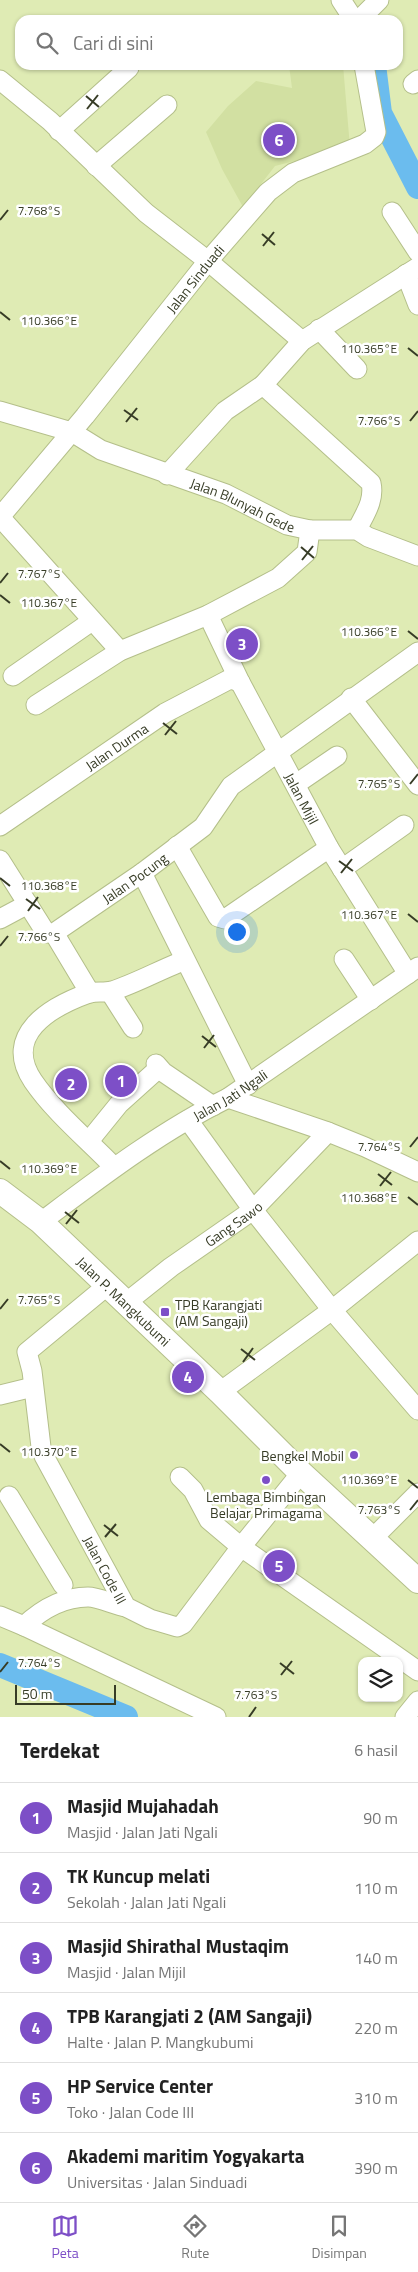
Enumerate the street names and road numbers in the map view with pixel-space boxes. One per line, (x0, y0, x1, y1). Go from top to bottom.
street label: Jalan Sinduadi (161, 240, 229, 317)
street label: Jalan Blunyah Gede (187, 472, 297, 537)
street label: Jalan Durma (81, 717, 152, 775)
street label: Jalan Mijil (280, 768, 325, 828)
street label: Jalan Pocung (97, 847, 172, 908)
street label: Jalan Jati Ngali (189, 1064, 271, 1125)
street label: Gang Sawo (200, 1196, 267, 1251)
street label: Jalan P. Mangkubumi (72, 1251, 176, 1351)
street label: Jalan Code III (79, 1532, 133, 1607)

